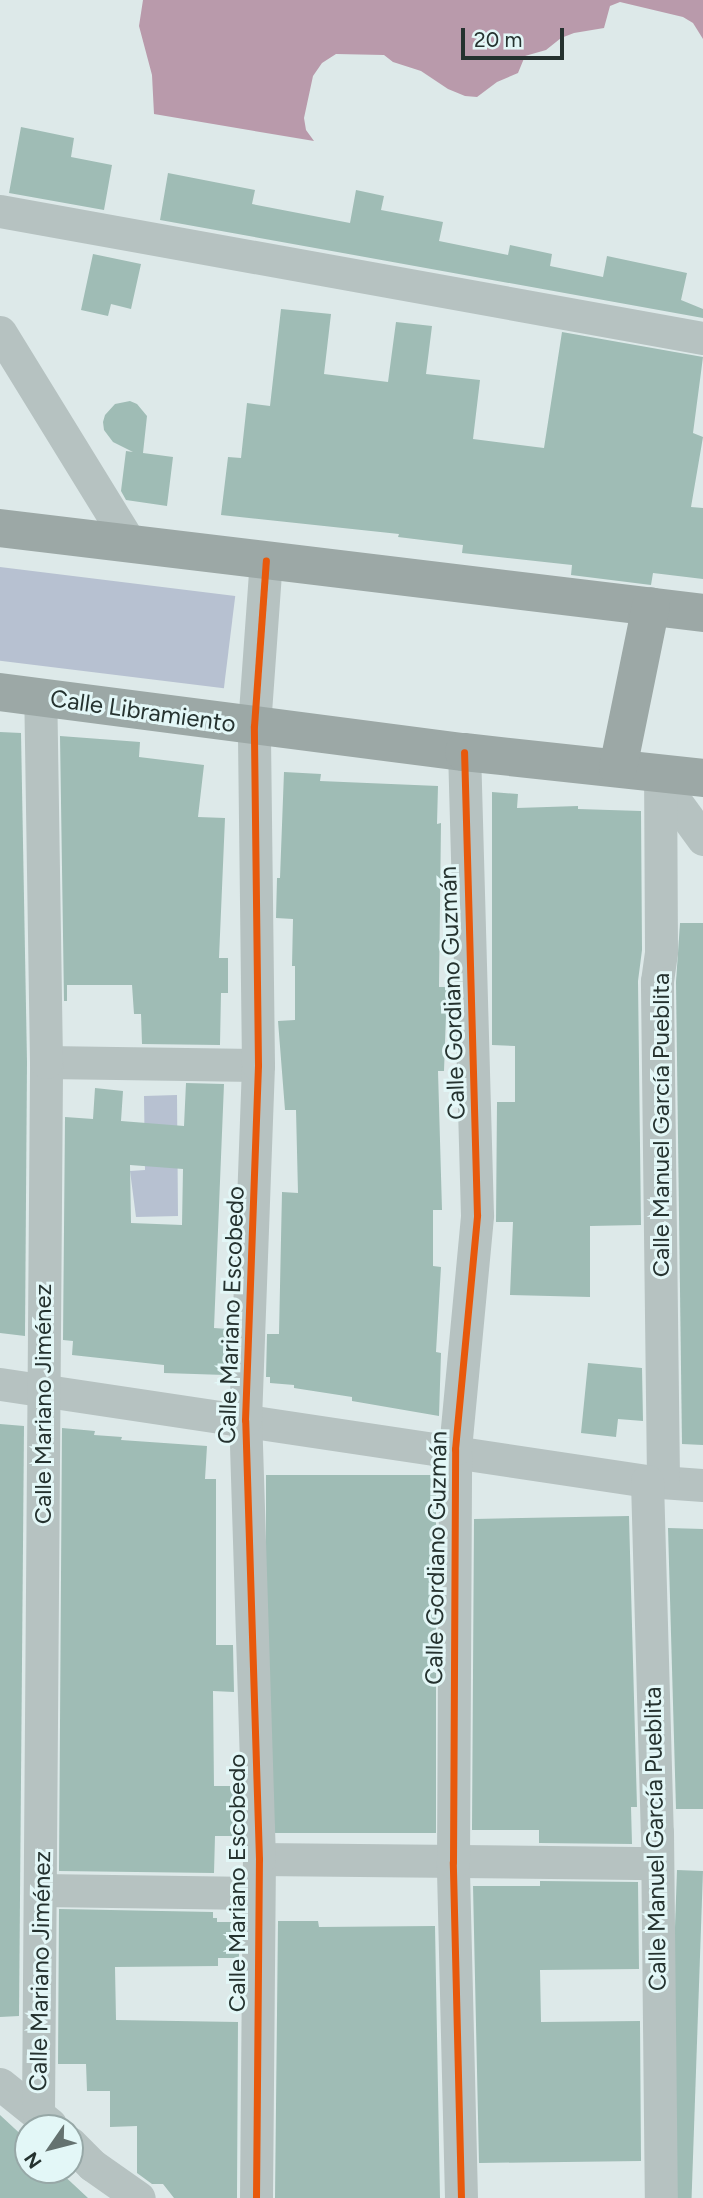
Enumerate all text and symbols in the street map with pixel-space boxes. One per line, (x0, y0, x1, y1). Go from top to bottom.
scale bar (465, 14, 568, 58)
text: 20 m (474, 27, 522, 52)
street label: Calle Libramiento (48, 684, 238, 738)
street label: Calle Gordiano Guzmán (433, 866, 471, 1120)
street label: Calle Manuel García Pueblita (647, 973, 675, 1277)
street label: Calle Mariano Escobedo (212, 1185, 250, 1445)
street label: Calle Mariano Jiménez (29, 1284, 57, 1524)
street label: Calle Gordiano Guzmán (419, 1431, 453, 1685)
street label: Calle Manuel García Pueblita (638, 1687, 672, 1991)
street label: Calle Mariano Escobedo (223, 1754, 251, 2012)
street label: Calle Mariano Jiménez (24, 1850, 56, 2092)
north arrow (14, 2114, 84, 2184)
text: N (19, 2148, 47, 2173)

